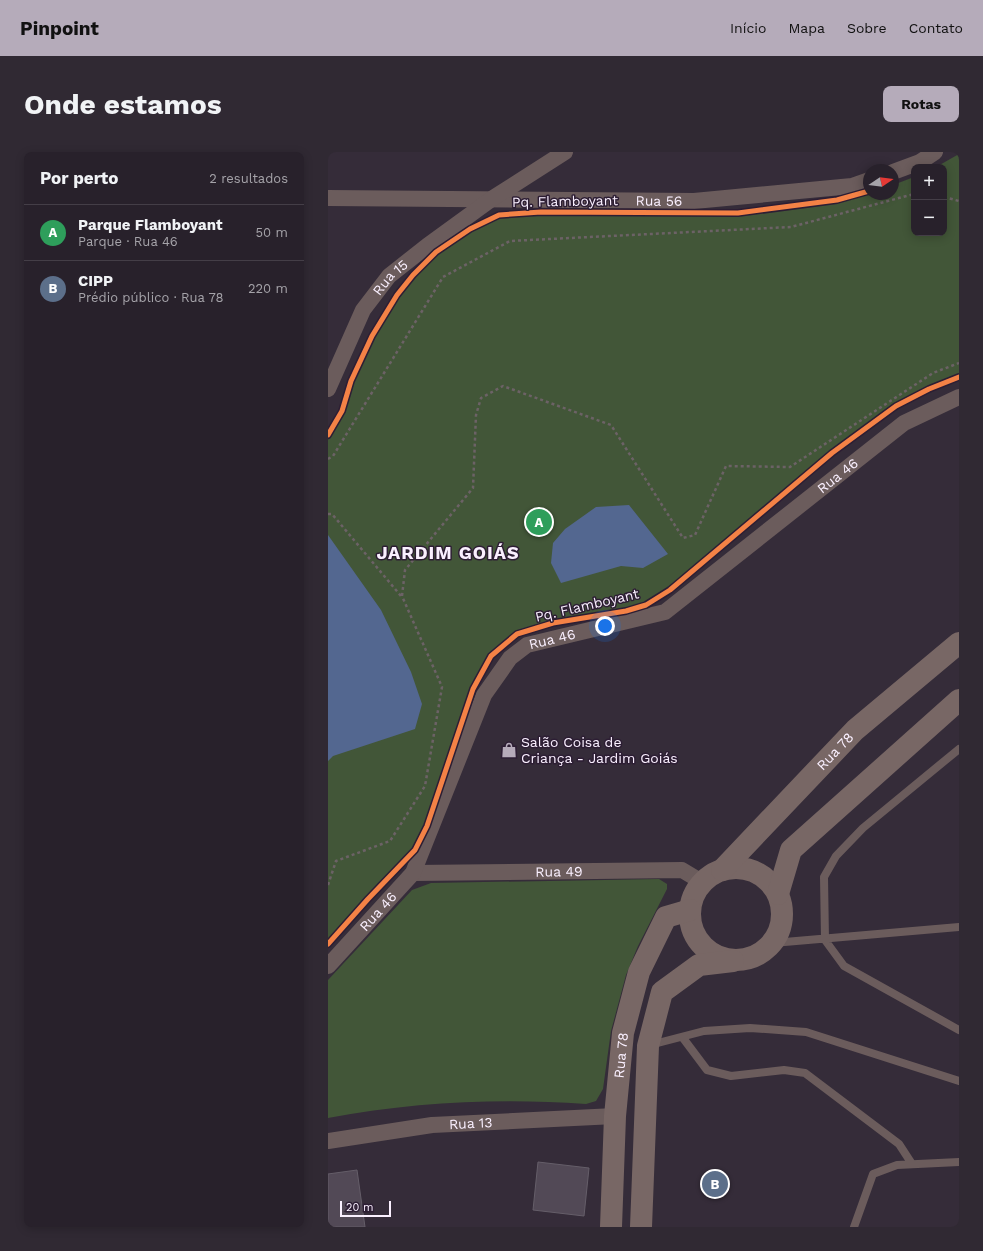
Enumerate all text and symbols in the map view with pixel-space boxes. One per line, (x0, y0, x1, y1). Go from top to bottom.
text: Pinpoint (20, 17, 99, 40)
text: Início (730, 20, 766, 36)
text: Mapa (788, 20, 825, 36)
text: Sobre (847, 20, 887, 36)
text: Contato (909, 20, 963, 36)
button: Rotas (883, 86, 959, 122)
text: Onde estamos (24, 88, 222, 121)
north arrow (863, 164, 899, 200)
map controls (911, 164, 947, 236)
button: + (911, 164, 947, 200)
text: Por perto (40, 168, 118, 188)
text: 2 resultados (209, 171, 288, 186)
street label: Pq. Flamboyant (512, 192, 618, 210)
street label: Rua 56 (635, 193, 682, 209)
button: − (911, 200, 947, 236)
text: Parque Flamboyant (78, 216, 223, 234)
text: A (49, 225, 57, 240)
text: 50 m (256, 225, 288, 240)
text: Parque · Rua 46 (78, 234, 178, 249)
street label: Rua 15 (369, 256, 411, 298)
text: CIPP (78, 272, 113, 290)
text: B (49, 281, 57, 296)
text: 220 m (248, 281, 288, 296)
text: Prédio público · Rua 78 (78, 290, 224, 305)
street label: Rua 46 (814, 455, 861, 497)
pin: A (526, 507, 552, 537)
district label: JARDIM GOIÁS (376, 542, 520, 563)
street label: Pq. Flamboyant (533, 585, 641, 625)
your location (595, 616, 615, 636)
street label: Rua 46 (527, 626, 577, 652)
street label: Rua 78 (813, 729, 857, 773)
place label: Salão Coisa de Criança - Jardim Goiás (521, 734, 678, 766)
shop icon: Salão Coisa de Criança - Jardim Goiás (500, 741, 518, 759)
street label: Rua 49 (535, 863, 583, 880)
street label: Rua 46 (356, 889, 400, 934)
street label: Rua 78 (611, 1032, 631, 1079)
street label: Rua 13 (449, 1114, 493, 1132)
pin: B (702, 1169, 728, 1199)
scale bar (340, 1199, 391, 1218)
text: 20 m (346, 1201, 374, 1214)

